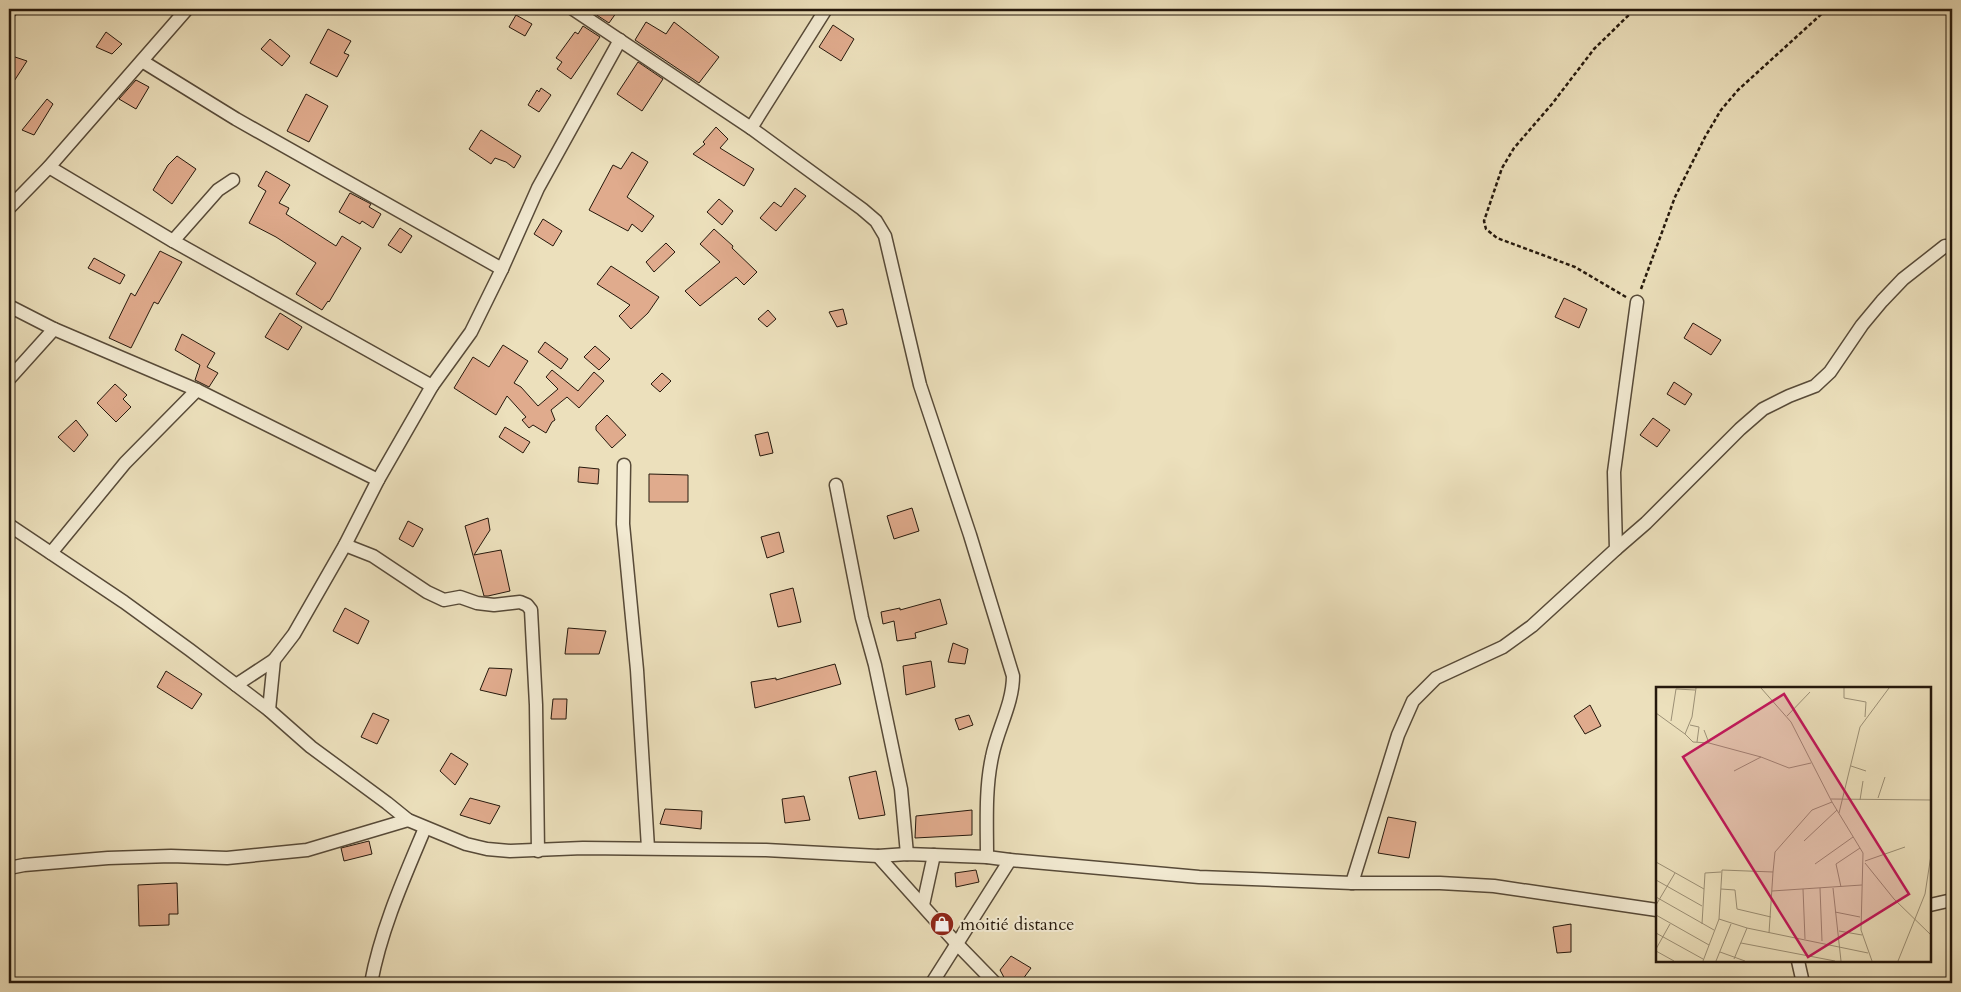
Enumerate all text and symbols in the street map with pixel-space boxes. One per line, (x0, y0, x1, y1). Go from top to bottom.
inset map (1656, 687, 1931, 962)
shop icon: moitié distance (929, 911, 955, 937)
place label: moitié distance (960, 912, 1075, 937)

